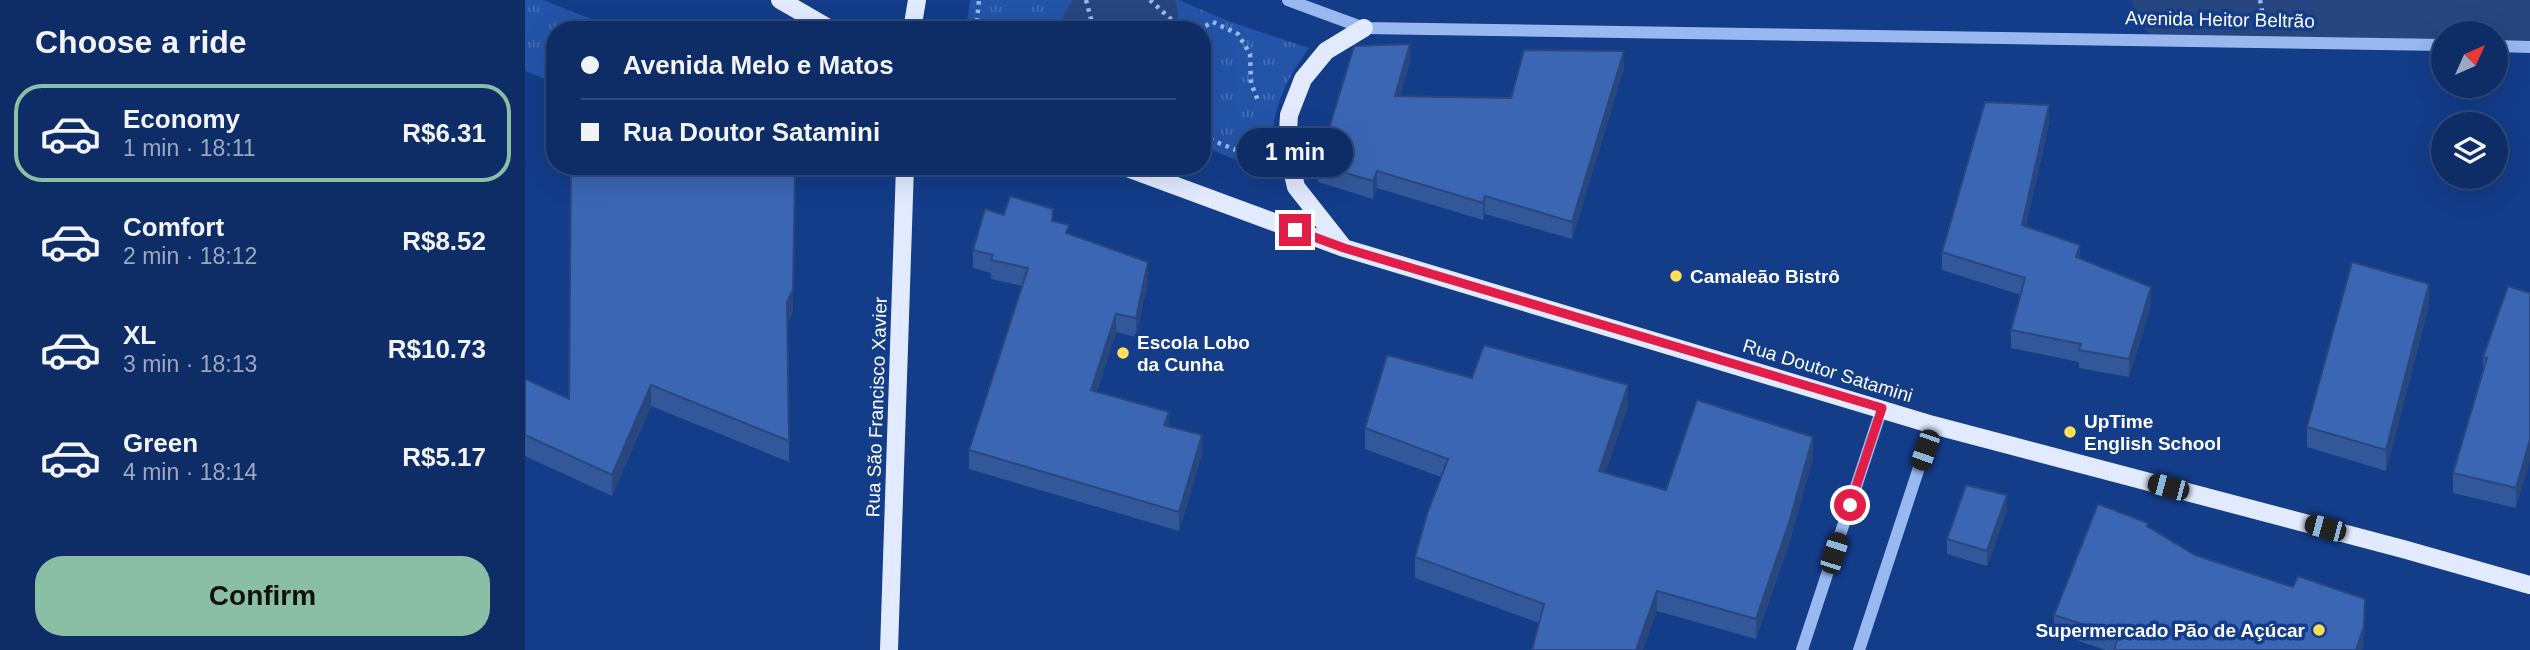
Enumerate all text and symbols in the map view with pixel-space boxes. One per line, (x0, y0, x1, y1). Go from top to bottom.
street label: Avenida Heitor Beltrão (2125, 7, 2315, 32)
north arrow (2431, 21, 2508, 98)
map controls (2431, 21, 2508, 189)
text: Choose a ride (35, 24, 247, 60)
text: Avenida Melo e Matos (623, 50, 894, 80)
icon: car (39, 102, 102, 165)
text: Economy (123, 104, 240, 134)
button: layers (2431, 112, 2508, 189)
text: Rua Doutor Satamini (623, 117, 880, 147)
text: R$6.31 (402, 118, 486, 148)
callout: 1 min (1237, 128, 1353, 177)
text: 1 min · 18:11 (123, 135, 256, 161)
text: 1 min (1265, 139, 1325, 165)
icon: car (39, 210, 102, 273)
text: Comfort (123, 212, 224, 242)
route end (1279, 214, 1311, 246)
text: R$8.52 (402, 226, 486, 256)
text: 2 min · 18:12 (123, 243, 257, 269)
place label: Camaleão Bistrô (1690, 266, 1840, 287)
marker: Camaleão Bistrô (1668, 268, 1684, 284)
street label: Rua São Francisco Xavier (862, 296, 891, 518)
icon: car (39, 318, 102, 381)
text: XL (123, 320, 156, 350)
place label: Escola Lobo da Cunha (1137, 332, 1250, 375)
text: R$10.73 (388, 334, 486, 364)
street label: Rua Doutor Satamini (1740, 335, 1915, 406)
marker: Escola Lobo da Cunha (1115, 345, 1131, 361)
text: 3 min · 18:13 (123, 351, 257, 377)
place label: UpTime English School (2084, 411, 2221, 454)
marker: UpTime English School (2062, 424, 2078, 440)
icon: car (39, 426, 102, 489)
car (1909, 427, 1942, 473)
text: Green (123, 428, 198, 458)
text: R$5.17 (402, 442, 486, 472)
text: 4 min · 18:14 (123, 459, 257, 485)
car (2145, 471, 2192, 503)
route start (1834, 489, 1866, 521)
car (2302, 512, 2349, 544)
car (1818, 530, 1851, 576)
button: Confirm (35, 556, 490, 636)
place label: Supermercado Pão de Açúcar (2035, 620, 2306, 641)
marker: Supermercado Pão de Açúcar (2311, 622, 2327, 638)

